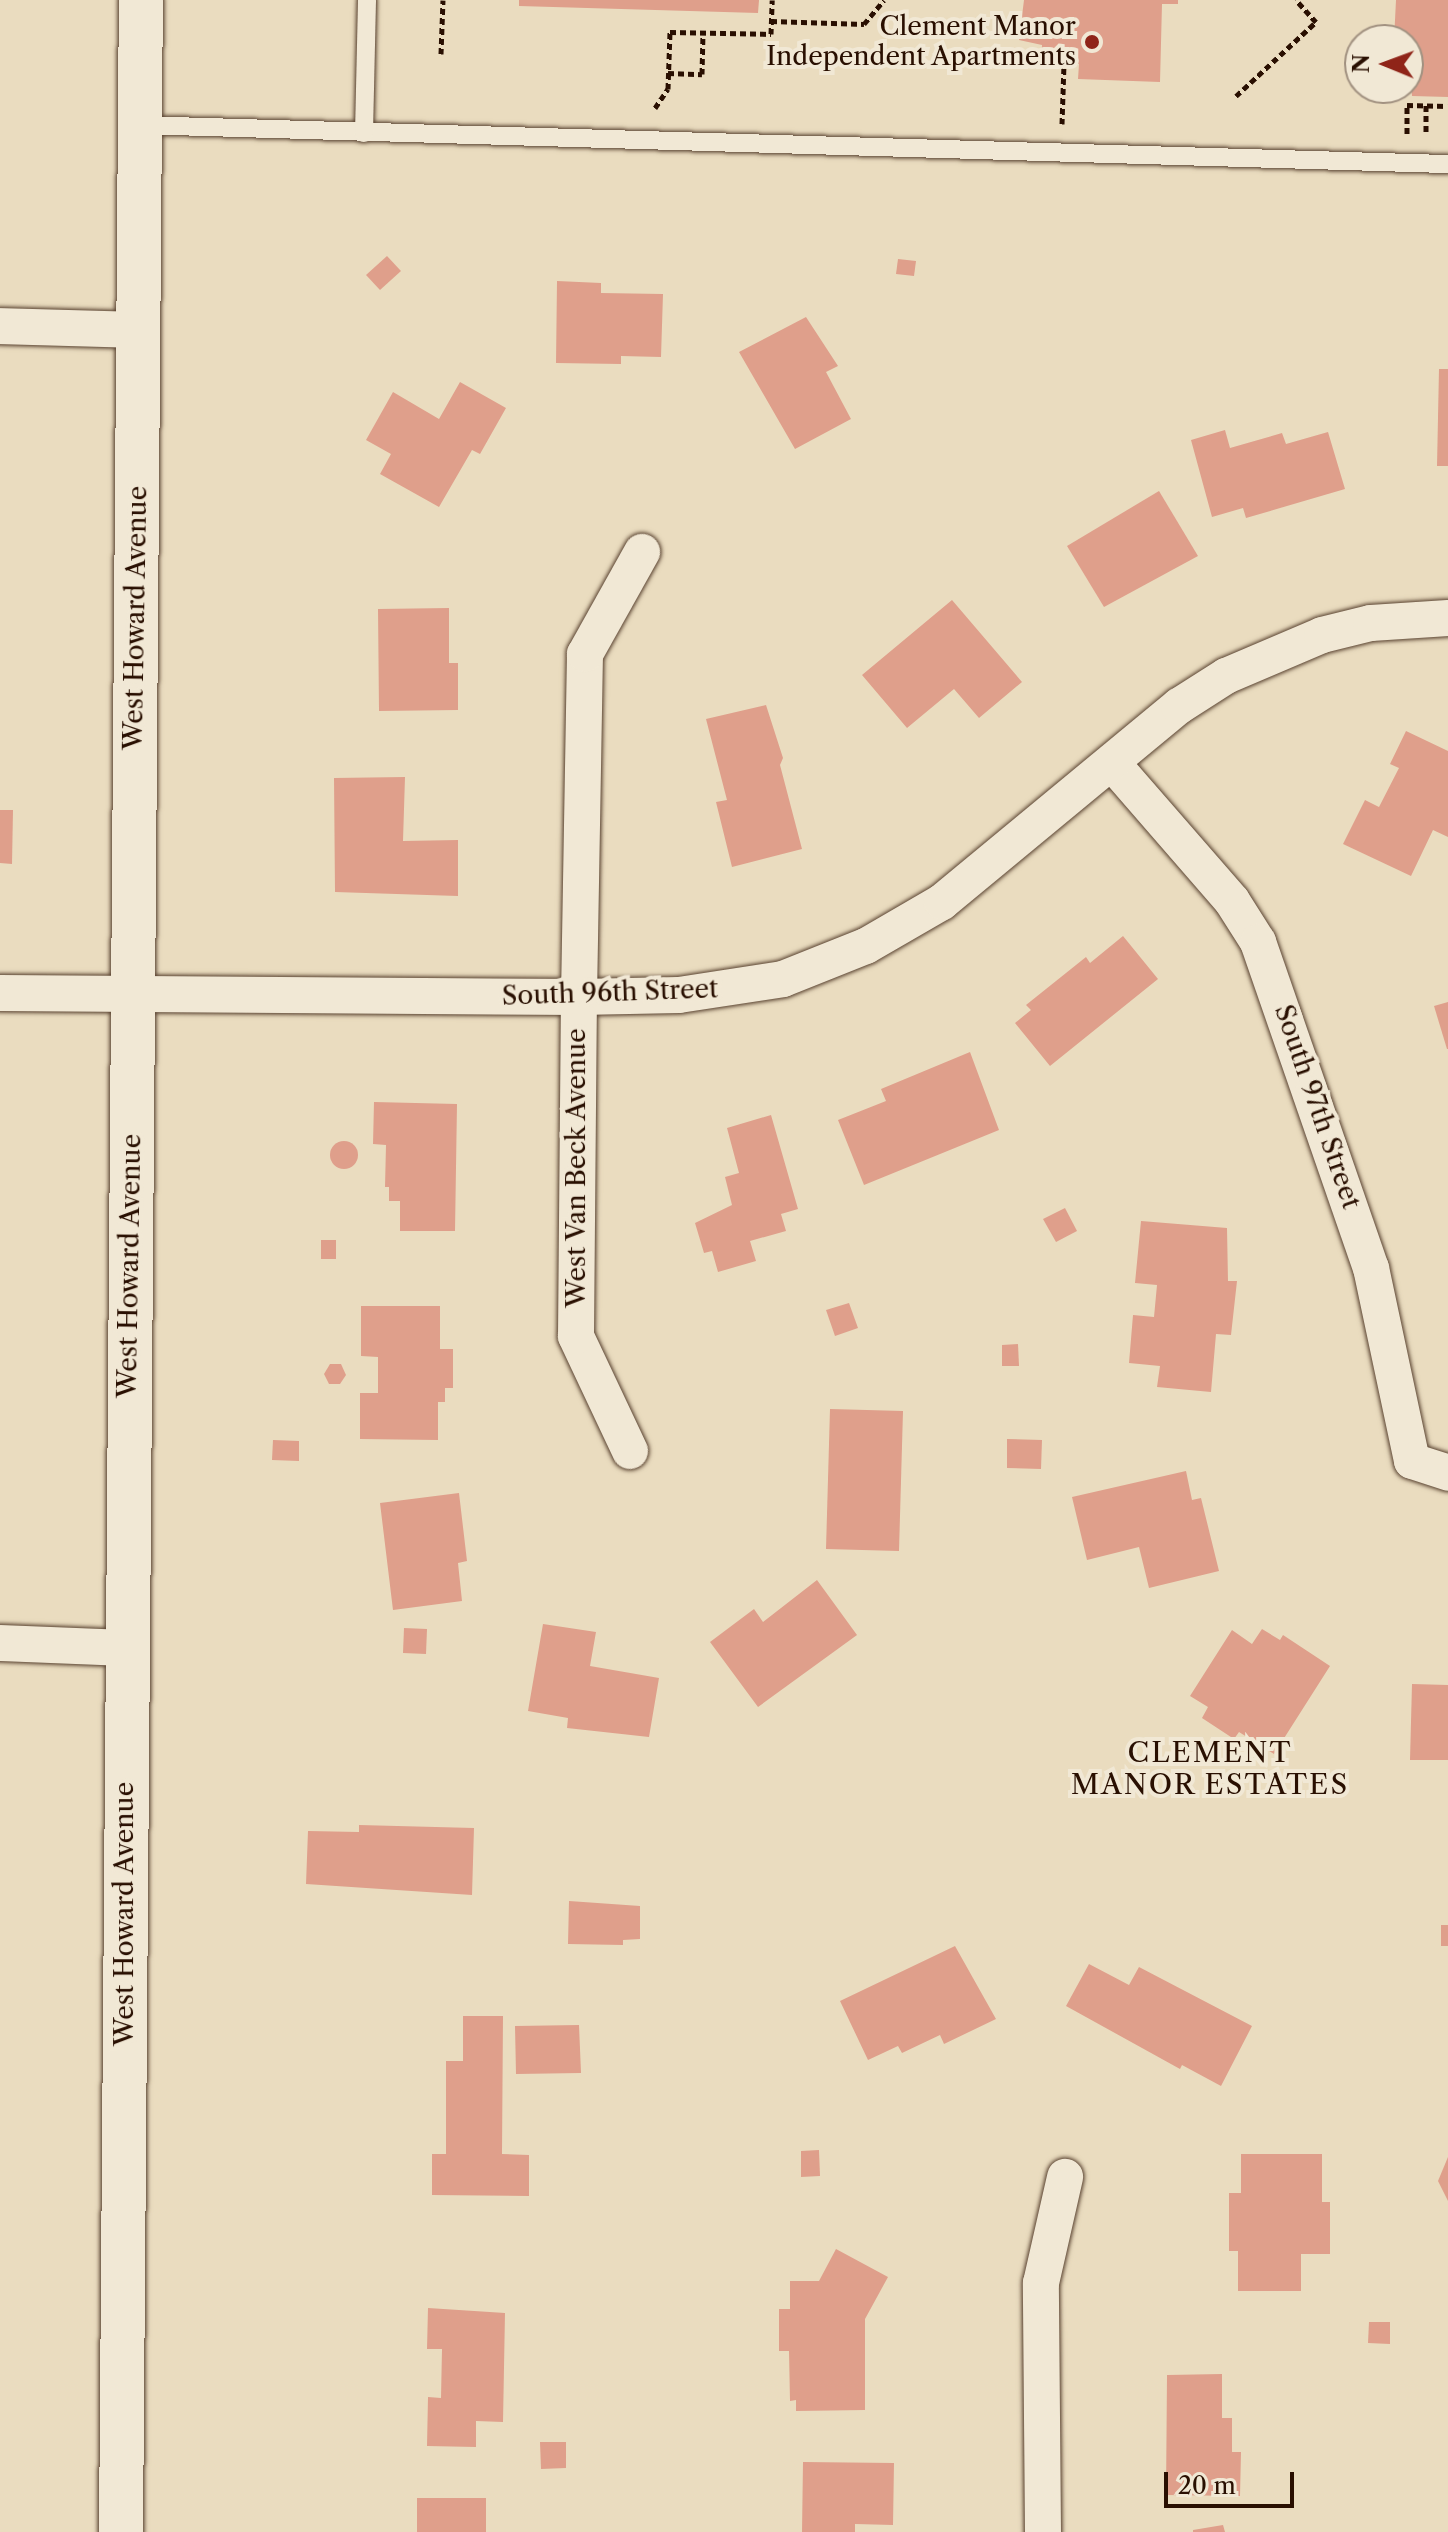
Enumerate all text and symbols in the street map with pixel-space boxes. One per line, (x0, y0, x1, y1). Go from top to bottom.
place label: Clement Manor Independent Apartments (765, 11, 1076, 72)
north arrow (1344, 24, 1424, 104)
marker: Clement Manor Independent Apartments (1083, 33, 1101, 51)
text: N (1348, 54, 1375, 73)
street label: West Howard Avenue (118, 485, 154, 751)
street label: South 96th Street (501, 974, 719, 1012)
street label: South 97th Street (1267, 1001, 1367, 1213)
street label: West Van Beck Avenue (561, 1027, 593, 1309)
street label: West Howard Avenue (112, 1133, 148, 1399)
district label: CLEMENT MANOR ESTATES (1070, 1735, 1350, 1801)
street label: West Howard Avenue (109, 1781, 141, 2047)
scale bar (1168, 2456, 1298, 2506)
text: 20 m (1178, 2471, 1236, 2500)

